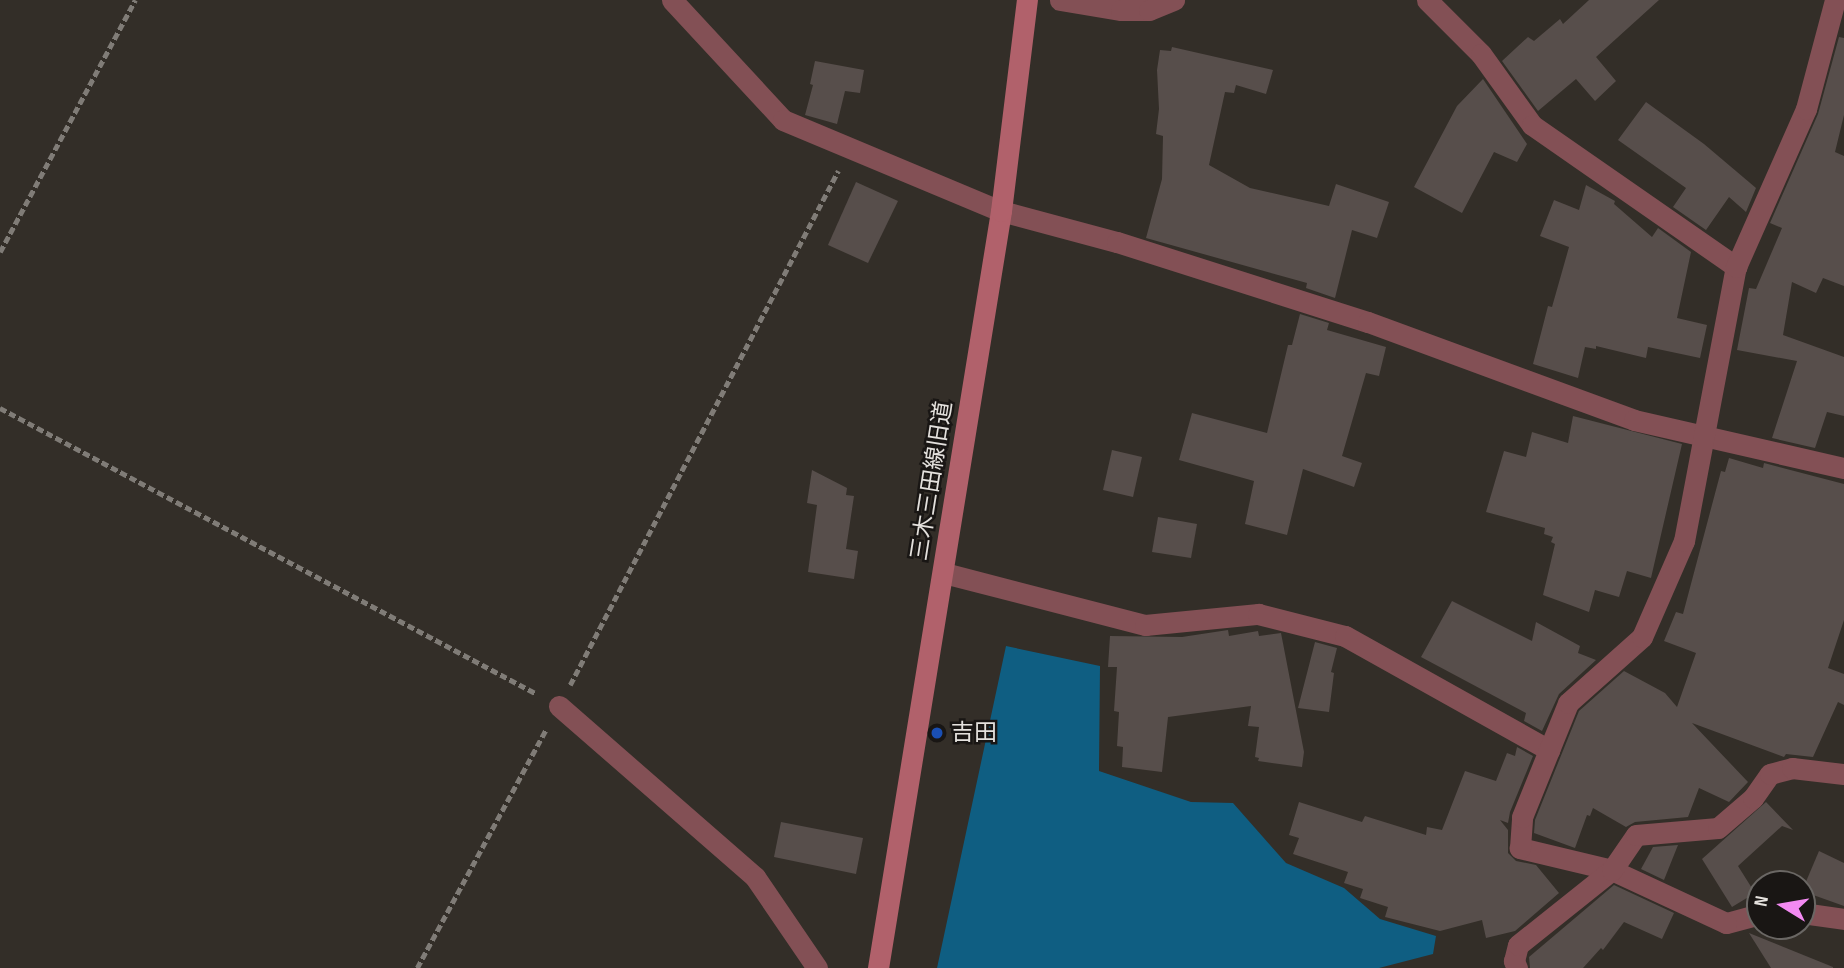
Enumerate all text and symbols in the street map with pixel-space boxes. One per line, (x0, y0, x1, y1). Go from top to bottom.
street label: 三木三田線旧道 (906, 399, 958, 563)
place label: 吉田 (951, 719, 997, 747)
marker: 吉田 (929, 725, 945, 741)
north arrow (1746, 870, 1816, 940)
text: N (1750, 894, 1774, 908)

